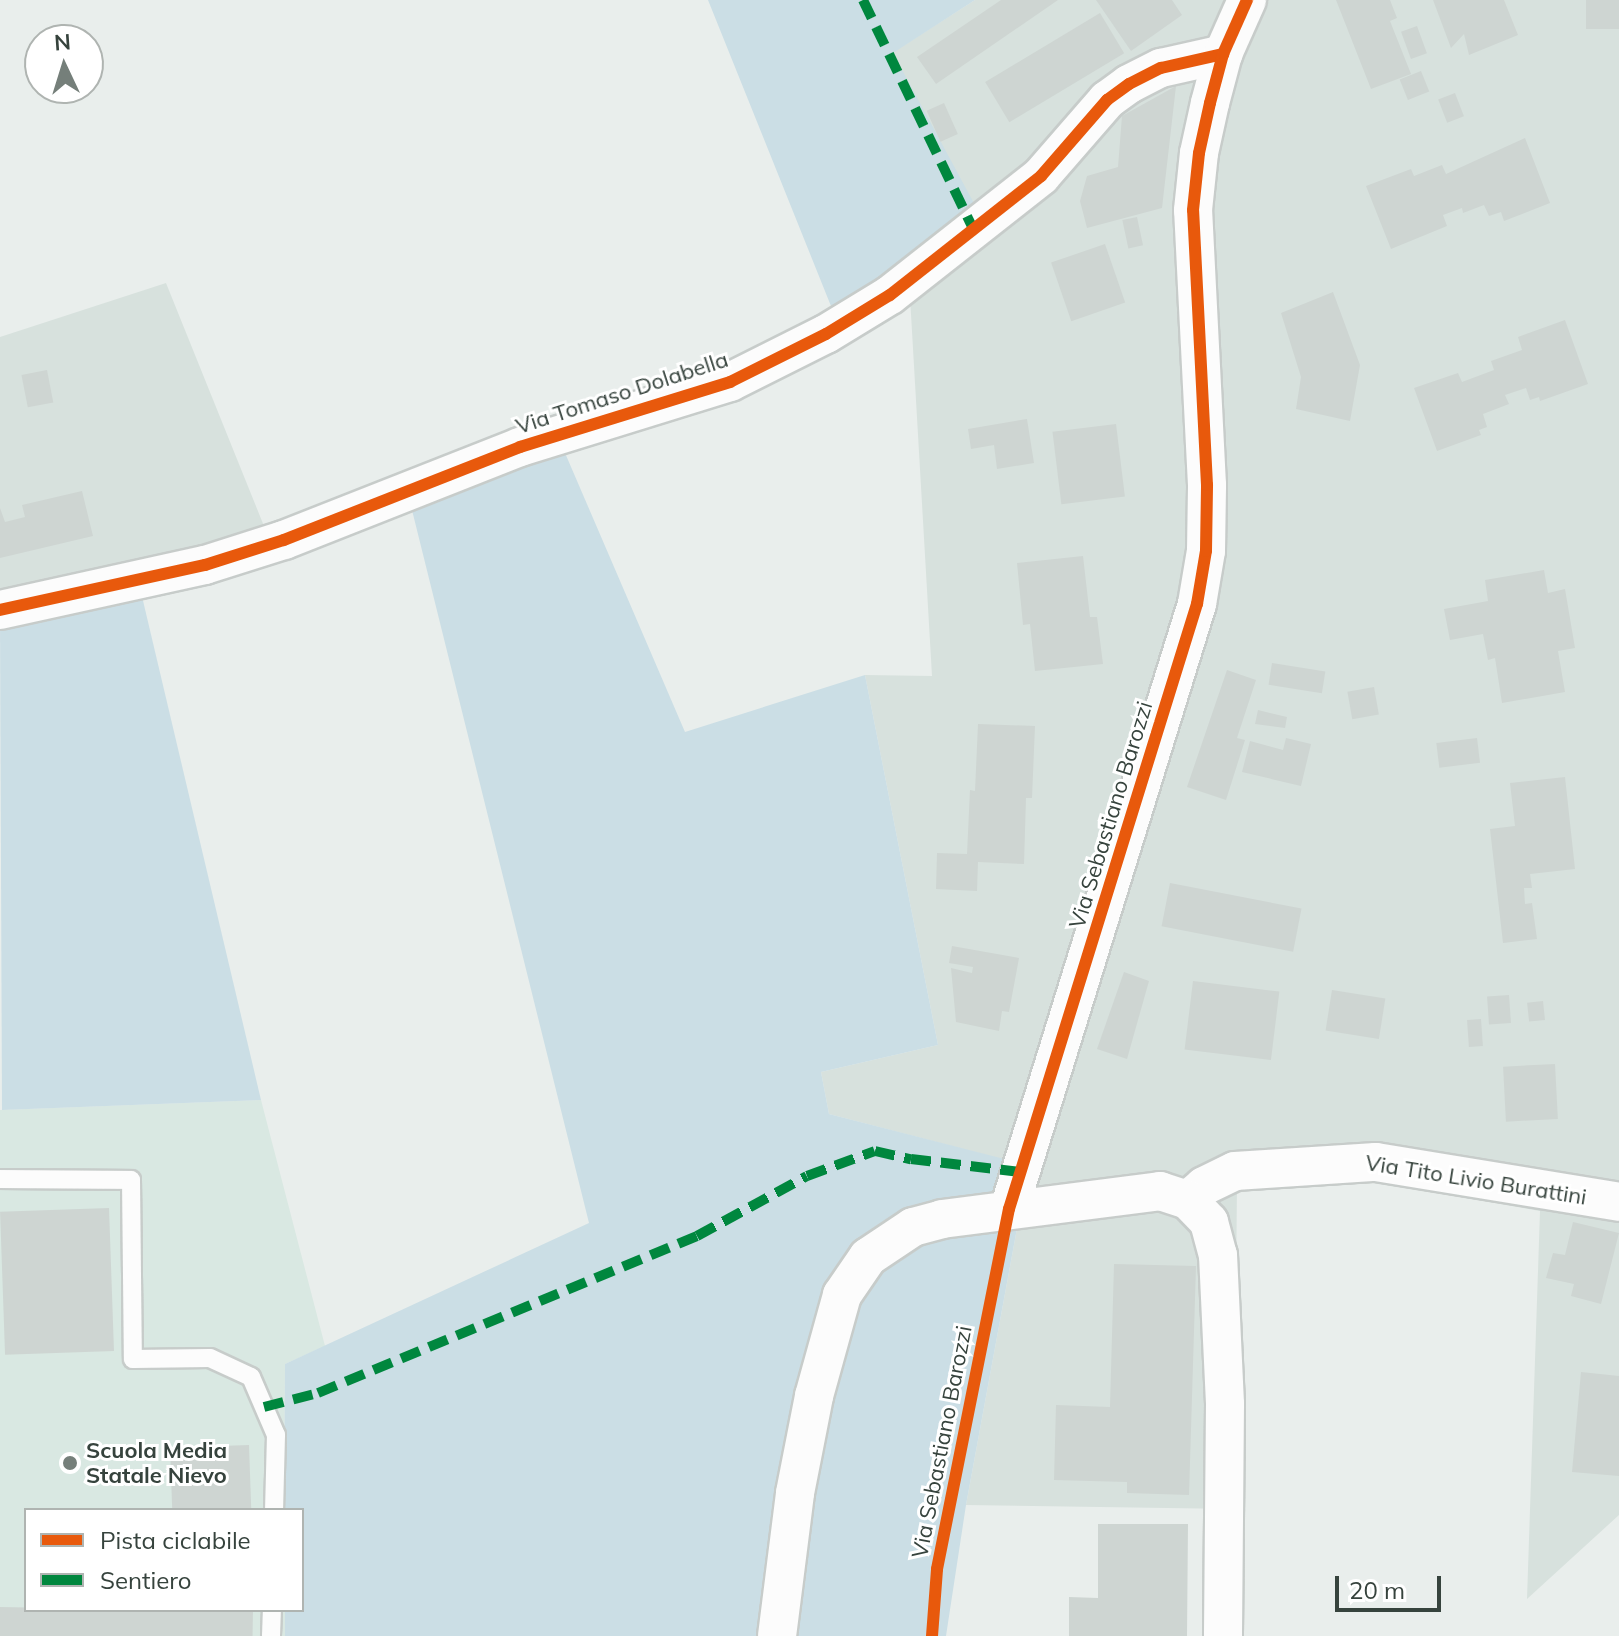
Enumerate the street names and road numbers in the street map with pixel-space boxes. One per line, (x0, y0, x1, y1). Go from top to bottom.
street label: Via Tomaso Dolabella (512, 346, 732, 440)
street label: Via Sebastiano Barozzi (1064, 698, 1158, 932)
street label: Via Tito Livio Burattini (1364, 1149, 1588, 1211)
street label: Via Sebastiano Barozzi (907, 1324, 977, 1560)

